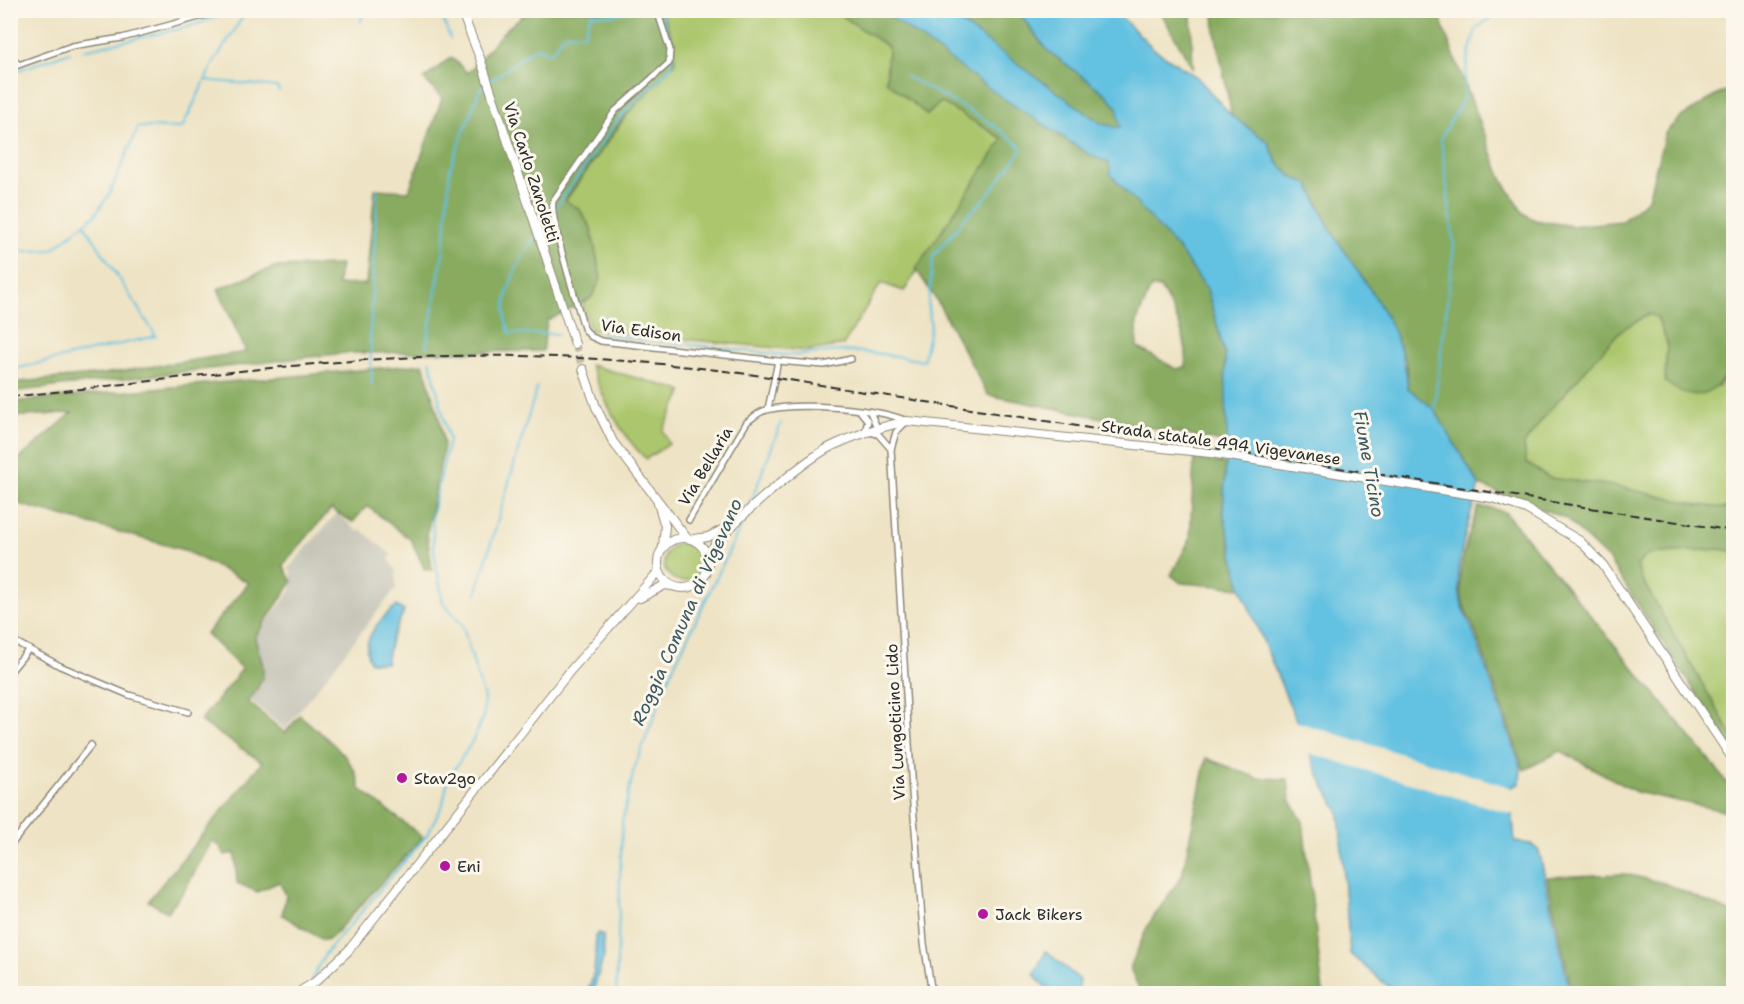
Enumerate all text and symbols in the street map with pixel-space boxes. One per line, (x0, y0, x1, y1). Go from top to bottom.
street label: Via Carlo Zanoletti (499, 99, 564, 245)
street label: Via Edison (599, 314, 683, 347)
water label: Fiume Ticino (1348, 409, 1390, 519)
street label: Strada statale 494 Vigevanese (1100, 415, 1342, 470)
street label: Via Bellaria (673, 423, 737, 510)
water label: Roggia Comuna di Vigevano (626, 495, 748, 729)
street label: Via Lungoticino Lido (881, 643, 910, 801)
place label: Stav2go (414, 768, 476, 789)
marker: Stav2go (395, 771, 409, 785)
place label: Eni (457, 856, 481, 877)
marker: Eni (438, 859, 452, 873)
place label: Jack Bikers (995, 904, 1083, 925)
marker: Jack Bikers (976, 907, 990, 921)

